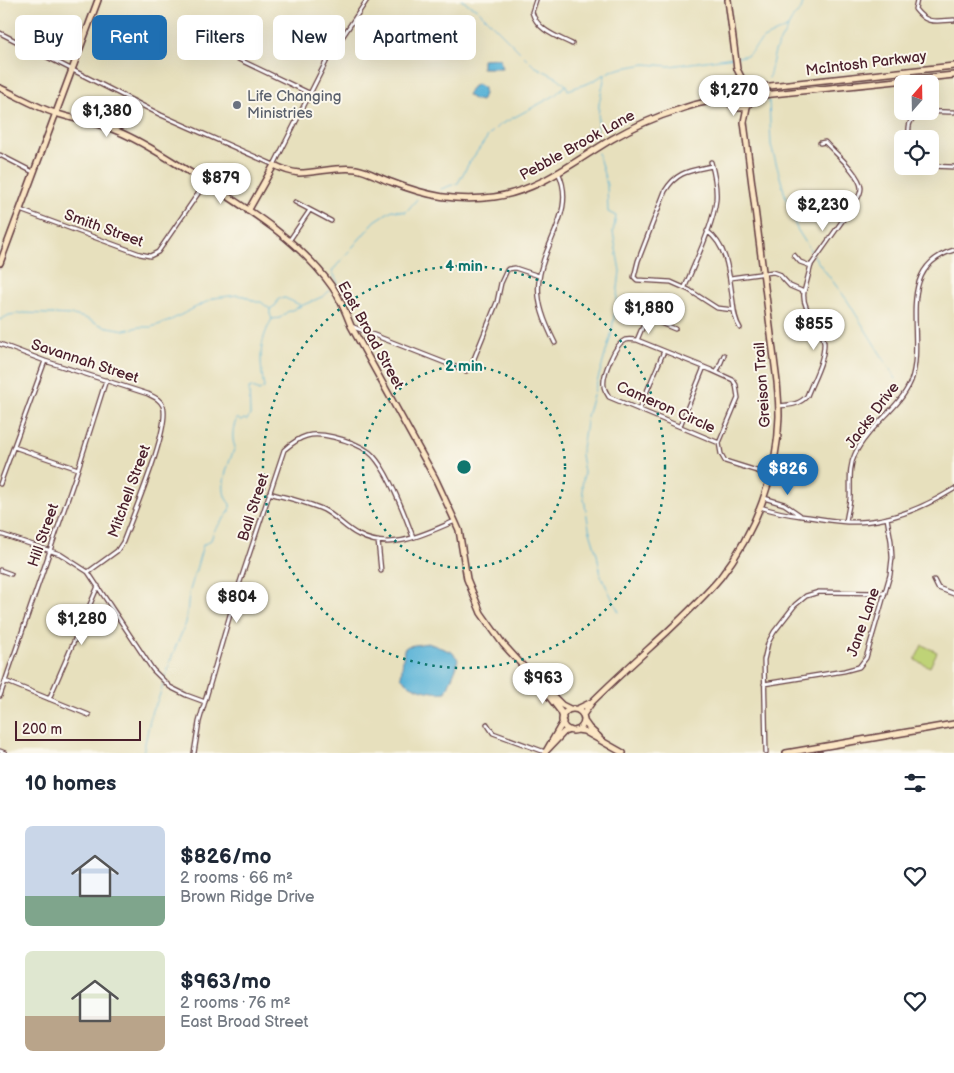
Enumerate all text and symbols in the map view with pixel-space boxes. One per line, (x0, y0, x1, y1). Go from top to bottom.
chip: Buy (15, 15, 82, 60)
chip: Rent (92, 15, 167, 60)
chip: Filters (177, 15, 263, 60)
chip: New (273, 15, 345, 60)
chip: Apartment (355, 15, 476, 60)
street label: McIntosh Parkway (804, 47, 928, 80)
pin: $1,270 (693, 74, 775, 117)
north arrow (894, 75, 939, 120)
map controls (894, 75, 939, 175)
text: $1,270 (710, 81, 758, 100)
place label: Life Changing Ministries (247, 87, 341, 123)
pin: $1,380 (66, 96, 148, 138)
marker: Life Changing Ministries (231, 99, 243, 111)
text: $1,380 (82, 102, 132, 121)
street label: Pebble Brook Lane (516, 106, 638, 185)
button: locate (894, 130, 939, 175)
pin: $879 (191, 162, 251, 205)
text: $879 (202, 169, 240, 188)
pin: $2,230 (782, 190, 864, 232)
text: $2,230 (797, 196, 849, 215)
street label: Smith Street (62, 205, 146, 252)
text: 4 min (445, 257, 483, 276)
street label: East Broad Street (333, 278, 408, 393)
pin: $1,880 (608, 292, 690, 335)
text: $1,880 (624, 299, 674, 318)
pin: $855 (784, 308, 844, 351)
text: $855 (795, 315, 833, 334)
street label: Savannah Street (29, 335, 141, 388)
street label: Greison Trail (750, 342, 775, 428)
text: 2 min (445, 357, 483, 376)
street label: Cameron Circle (614, 377, 718, 438)
street label: Jacks Drive (841, 378, 904, 452)
street label: Mitchell Street (104, 442, 155, 540)
pin: $826 (758, 454, 818, 496)
centre of rings (455, 458, 473, 476)
text: $826 (768, 460, 808, 479)
street label: Ball Street (234, 470, 274, 544)
street label: Hill Street (24, 500, 63, 570)
pin: $804 (207, 582, 267, 624)
street label: Jane Lane (843, 585, 884, 659)
text: $804 (217, 588, 257, 607)
pin: $1,280 (41, 604, 123, 646)
text: $1,280 (57, 610, 107, 629)
pin: $963 (513, 662, 573, 705)
text: $963 (524, 669, 562, 688)
scale bar (15, 718, 141, 741)
text: 200 m (22, 721, 62, 738)
icon: filters (901, 769, 929, 797)
text: 10 homes (25, 771, 116, 796)
text: $826/mo (180, 844, 271, 869)
icon: home (65, 846, 125, 906)
icon: heart (901, 862, 929, 890)
text: 2 rooms · 66 m² (180, 869, 293, 888)
text: Brown Ridge Drive (180, 888, 314, 907)
text: $963/mo (180, 969, 271, 994)
icon: home (65, 971, 125, 1031)
icon: heart (901, 987, 929, 1015)
text: 2 rooms · 76 m² (180, 994, 291, 1013)
text: East Broad Street (180, 1013, 308, 1032)

